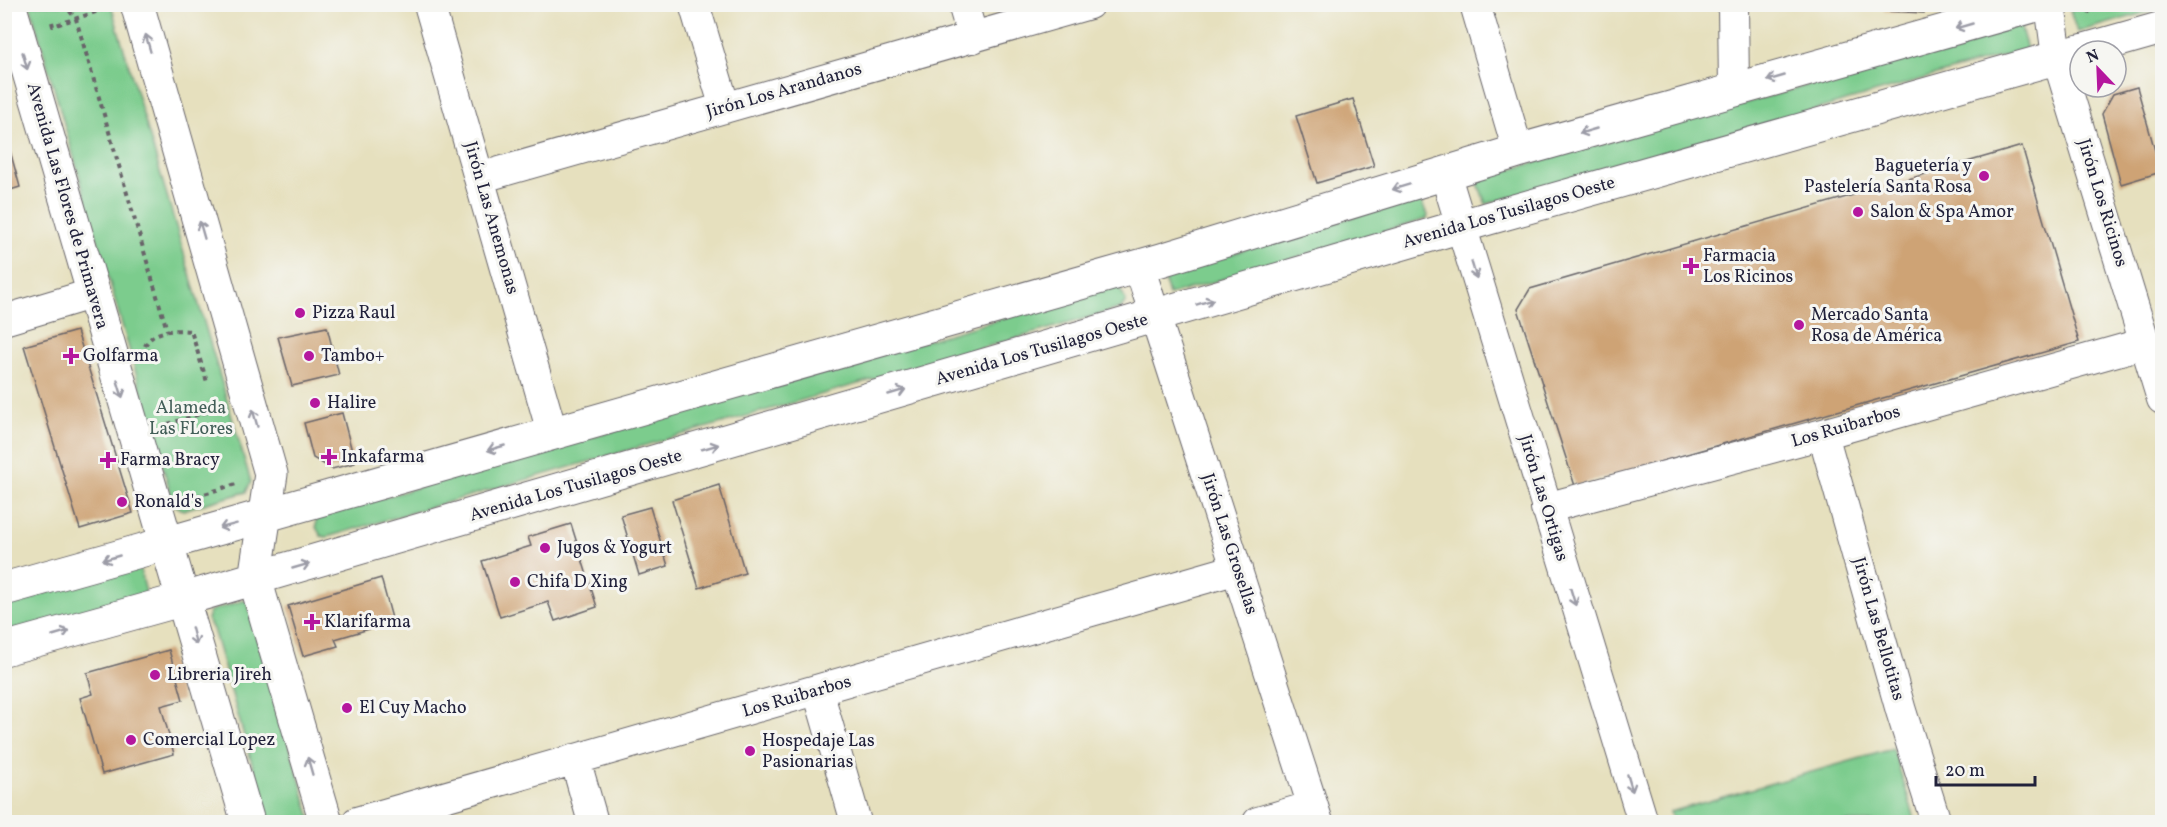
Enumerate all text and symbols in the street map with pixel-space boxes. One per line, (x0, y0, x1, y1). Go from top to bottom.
one-way arrow (1954, 21, 1973, 32)
one-way arrow (142, 33, 153, 52)
north arrow (2068, 39, 2128, 99)
text: N (2083, 44, 2103, 69)
one-way arrow (20, 51, 31, 70)
street label: Jirón Los Arandanos (703, 57, 865, 125)
one-way arrow (1767, 73, 1786, 84)
street label: Avenida Las Flores de Primavera (20, 80, 114, 332)
one-way arrow (1579, 126, 1598, 137)
street label: Jirón Los Ricinos (2071, 136, 2133, 270)
street label: Jirón Las Anemonas (457, 139, 525, 297)
place label: Baguetería y Pastelería Santa Rosa (1804, 154, 1972, 200)
marker: Baguetería y Pastelería Santa Rosa (1977, 169, 1991, 183)
street label: Avenida Los Tusilagos Oeste (1400, 171, 1618, 255)
one-way arrow (1392, 182, 1411, 193)
place label: Salon & Spa Amor (1870, 200, 2014, 225)
marker: Salon & Spa Amor (1851, 205, 1865, 219)
one-way arrow (195, 221, 207, 240)
place label: Farmacia Los Ricinos (1703, 244, 1793, 290)
marker: Farmacia Los Ricinos (1684, 259, 1698, 273)
one-way arrow (1469, 260, 1480, 279)
one-way arrow (1195, 296, 1214, 307)
place label: Pizza Raul (312, 301, 395, 326)
place label: Mercado Santa Rosa de América (1811, 303, 1942, 349)
marker: Pizza Raul (293, 306, 307, 320)
street label: Avenida Los Tusilagos Oeste (933, 308, 1151, 392)
marker: Mercado Santa Rosa de América (1792, 318, 1806, 332)
place label: Golfarma (83, 344, 159, 369)
place label: Tambo+ (321, 344, 385, 369)
marker: Golfarma (64, 349, 78, 363)
marker: Tambo+ (302, 349, 316, 363)
one-way arrow (116, 379, 127, 398)
one-way arrow (887, 386, 906, 397)
place label: Halire (327, 391, 376, 416)
park label: Alameda Las FLores (149, 396, 233, 442)
marker: Halire (308, 396, 322, 410)
street label: Los Ruibarbos (1789, 400, 1903, 454)
one-way arrow (249, 409, 260, 428)
street label: Jirón Las Ortigas (1512, 431, 1574, 565)
one-way arrow (700, 441, 719, 452)
one-way arrow (487, 443, 506, 454)
street label: Avenida Los Tusilagos Oeste (467, 444, 685, 528)
place label: Inkafarma (341, 445, 424, 470)
place label: Farma Bracy (120, 448, 220, 473)
marker: Inkafarma (322, 450, 336, 464)
marker: Farma Bracy (101, 453, 115, 467)
street label: Jirón Las Grosellas (1194, 470, 1264, 618)
place label: Ronald's (134, 490, 202, 515)
marker: Ronald's (115, 495, 129, 509)
one-way arrow (219, 521, 238, 532)
place label: Jugos & Yogurt (557, 536, 672, 561)
marker: Jugos & Yogurt (538, 541, 552, 555)
one-way arrow (102, 553, 121, 564)
street label: Jirón Las Bellotitas (1846, 554, 1910, 704)
one-way arrow (291, 560, 310, 571)
place label: Chifa D Xing (527, 570, 628, 595)
marker: Chifa D Xing (508, 575, 522, 589)
one-way arrow (1568, 587, 1579, 606)
place label: Klarifarma (324, 610, 411, 635)
marker: Klarifarma (305, 615, 319, 629)
one-way arrow (51, 627, 70, 639)
one-way arrow (189, 627, 201, 646)
place label: Libreria Jireh (167, 663, 272, 688)
marker: Libreria Jireh (148, 668, 162, 682)
street label: Los Ruibarbos (740, 670, 854, 724)
place label: El Cuy Macho (359, 696, 467, 721)
marker: El Cuy Macho (340, 701, 354, 715)
place label: Comercial Lopez (143, 728, 275, 753)
place label: Hospedaje Las Pasionarias (762, 729, 875, 775)
marker: Comercial Lopez (124, 733, 138, 747)
marker: Hospedaje Las Pasionarias (743, 744, 757, 758)
scale bar (1936, 749, 2035, 787)
one-way arrow (304, 757, 315, 776)
text: 20 m (1945, 759, 1985, 784)
one-way arrow (1625, 773, 1636, 792)

